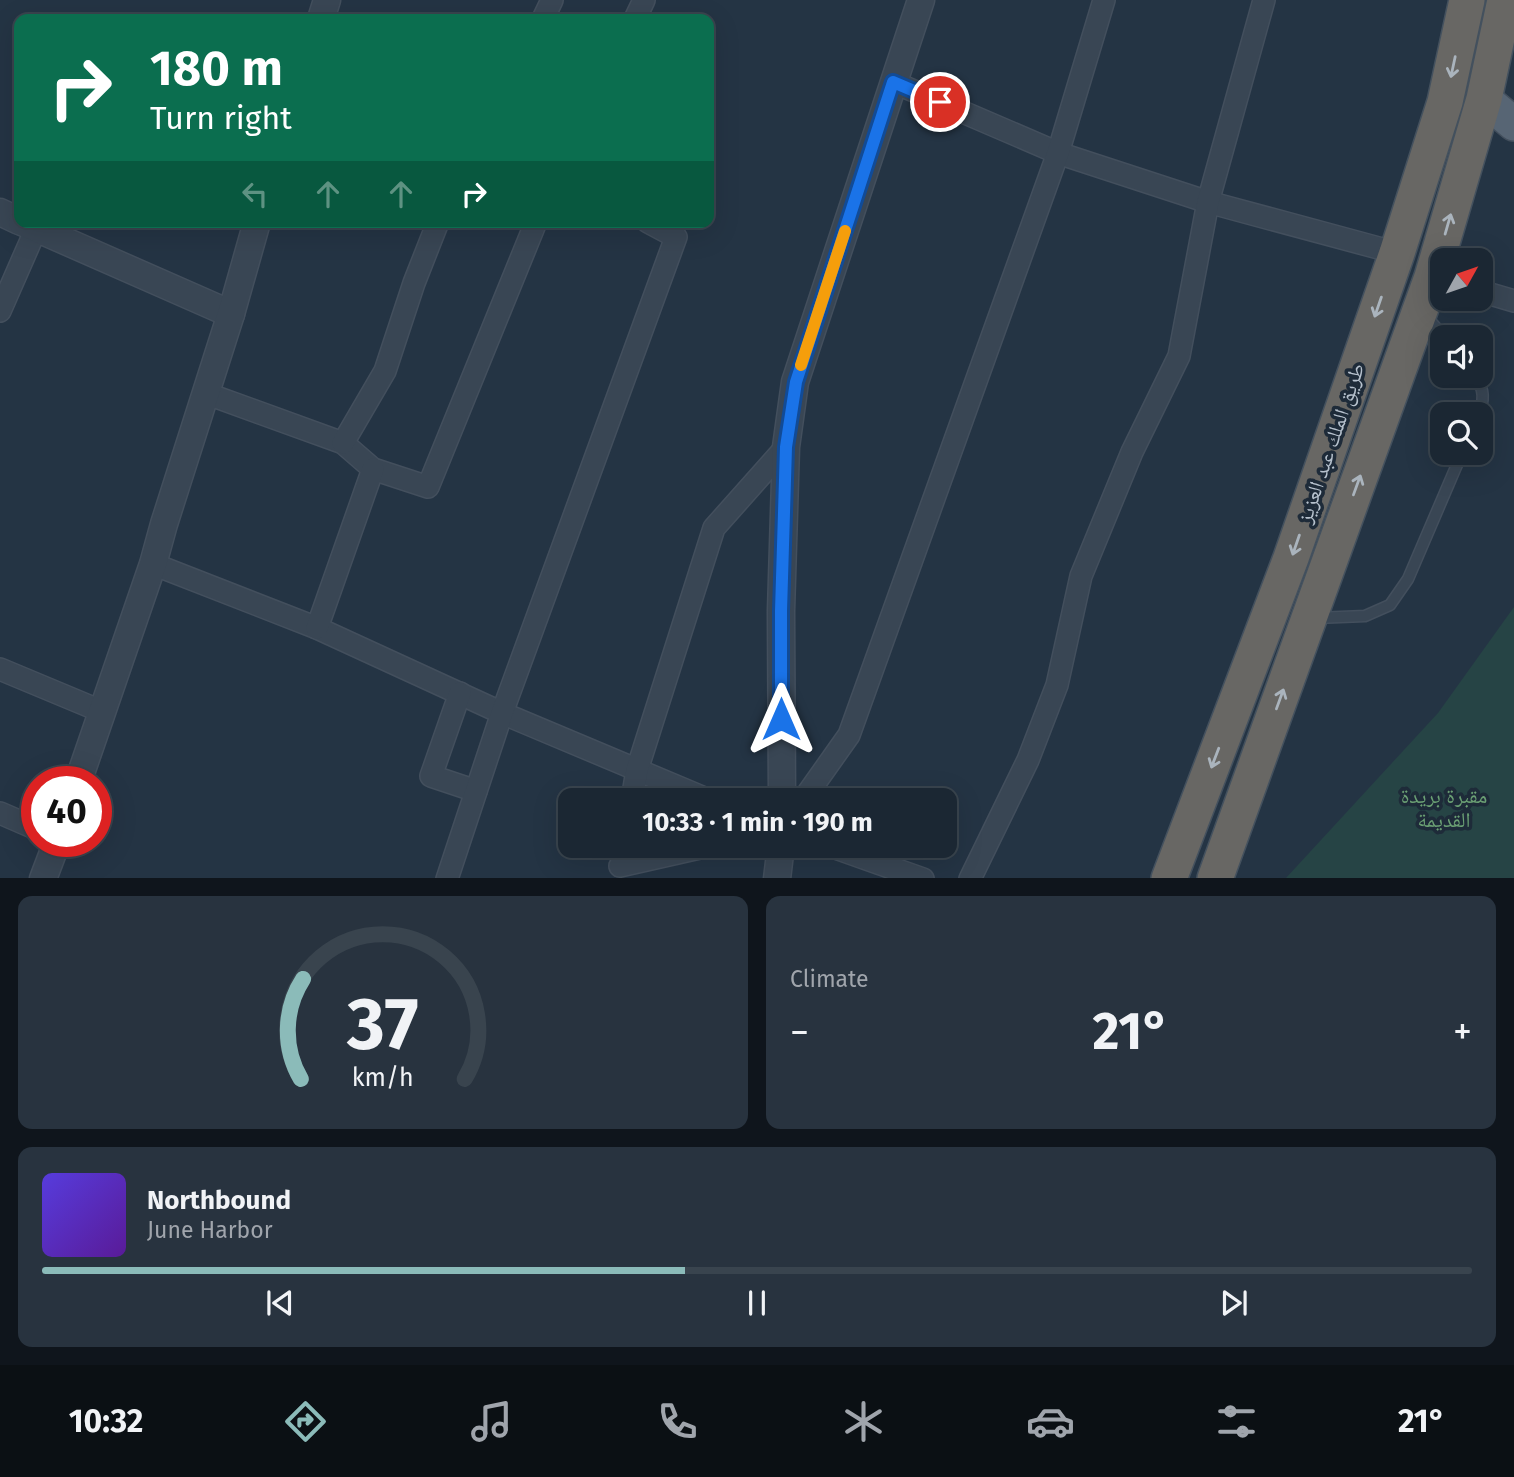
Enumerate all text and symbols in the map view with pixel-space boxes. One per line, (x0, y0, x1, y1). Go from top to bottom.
text: 180 m (150, 39, 283, 98)
icon: right (35, 42, 126, 133)
one-way arrow (1445, 55, 1459, 78)
pin (910, 72, 970, 132)
icon: arrive (921, 83, 959, 121)
text: Turn right (150, 99, 292, 137)
icon: left (236, 175, 274, 213)
icon: ahead (309, 175, 347, 213)
icon: ahead (382, 175, 420, 213)
icon: right (455, 175, 493, 213)
one-way arrow (1442, 213, 1455, 235)
north arrow (1430, 248, 1493, 312)
map controls (1430, 248, 1493, 465)
one-way arrow (1371, 296, 1383, 318)
button: sound (1430, 325, 1493, 388)
street label: طريق الملك عبد العزيز (1291, 360, 1371, 527)
button: search (1430, 402, 1493, 465)
one-way arrow (1352, 475, 1364, 497)
one-way arrow (1289, 534, 1301, 556)
position arrow (744, 682, 818, 756)
one-way arrow (1275, 689, 1287, 711)
one-way arrow (1208, 747, 1221, 769)
speed limit sign: 40 (21, 766, 112, 857)
park label: مقبرة بريدة القديمة (1401, 783, 1487, 833)
text: 10:33 · 1 min · 190 m (642, 807, 873, 838)
text: Climate (790, 965, 869, 993)
text: 37 (346, 981, 419, 1068)
text: 21° (1093, 1000, 1170, 1063)
text: − (790, 1009, 809, 1055)
text: + (1453, 1009, 1472, 1055)
text: km/h (352, 1062, 414, 1092)
text: Northbound (147, 1185, 291, 1216)
text: June Harbor (147, 1216, 273, 1244)
icon: previous (261, 1284, 299, 1322)
icon: pause (738, 1284, 776, 1322)
icon: next (1215, 1284, 1253, 1322)
icon: directions (281, 1397, 330, 1446)
icon: music (467, 1397, 516, 1446)
icon: phone (653, 1397, 702, 1446)
icon: climate (839, 1397, 888, 1446)
icon: car (1026, 1397, 1075, 1446)
icon: filters (1212, 1397, 1261, 1446)
text: 10:32 (69, 1402, 143, 1440)
text: 21° (1398, 1402, 1445, 1440)

